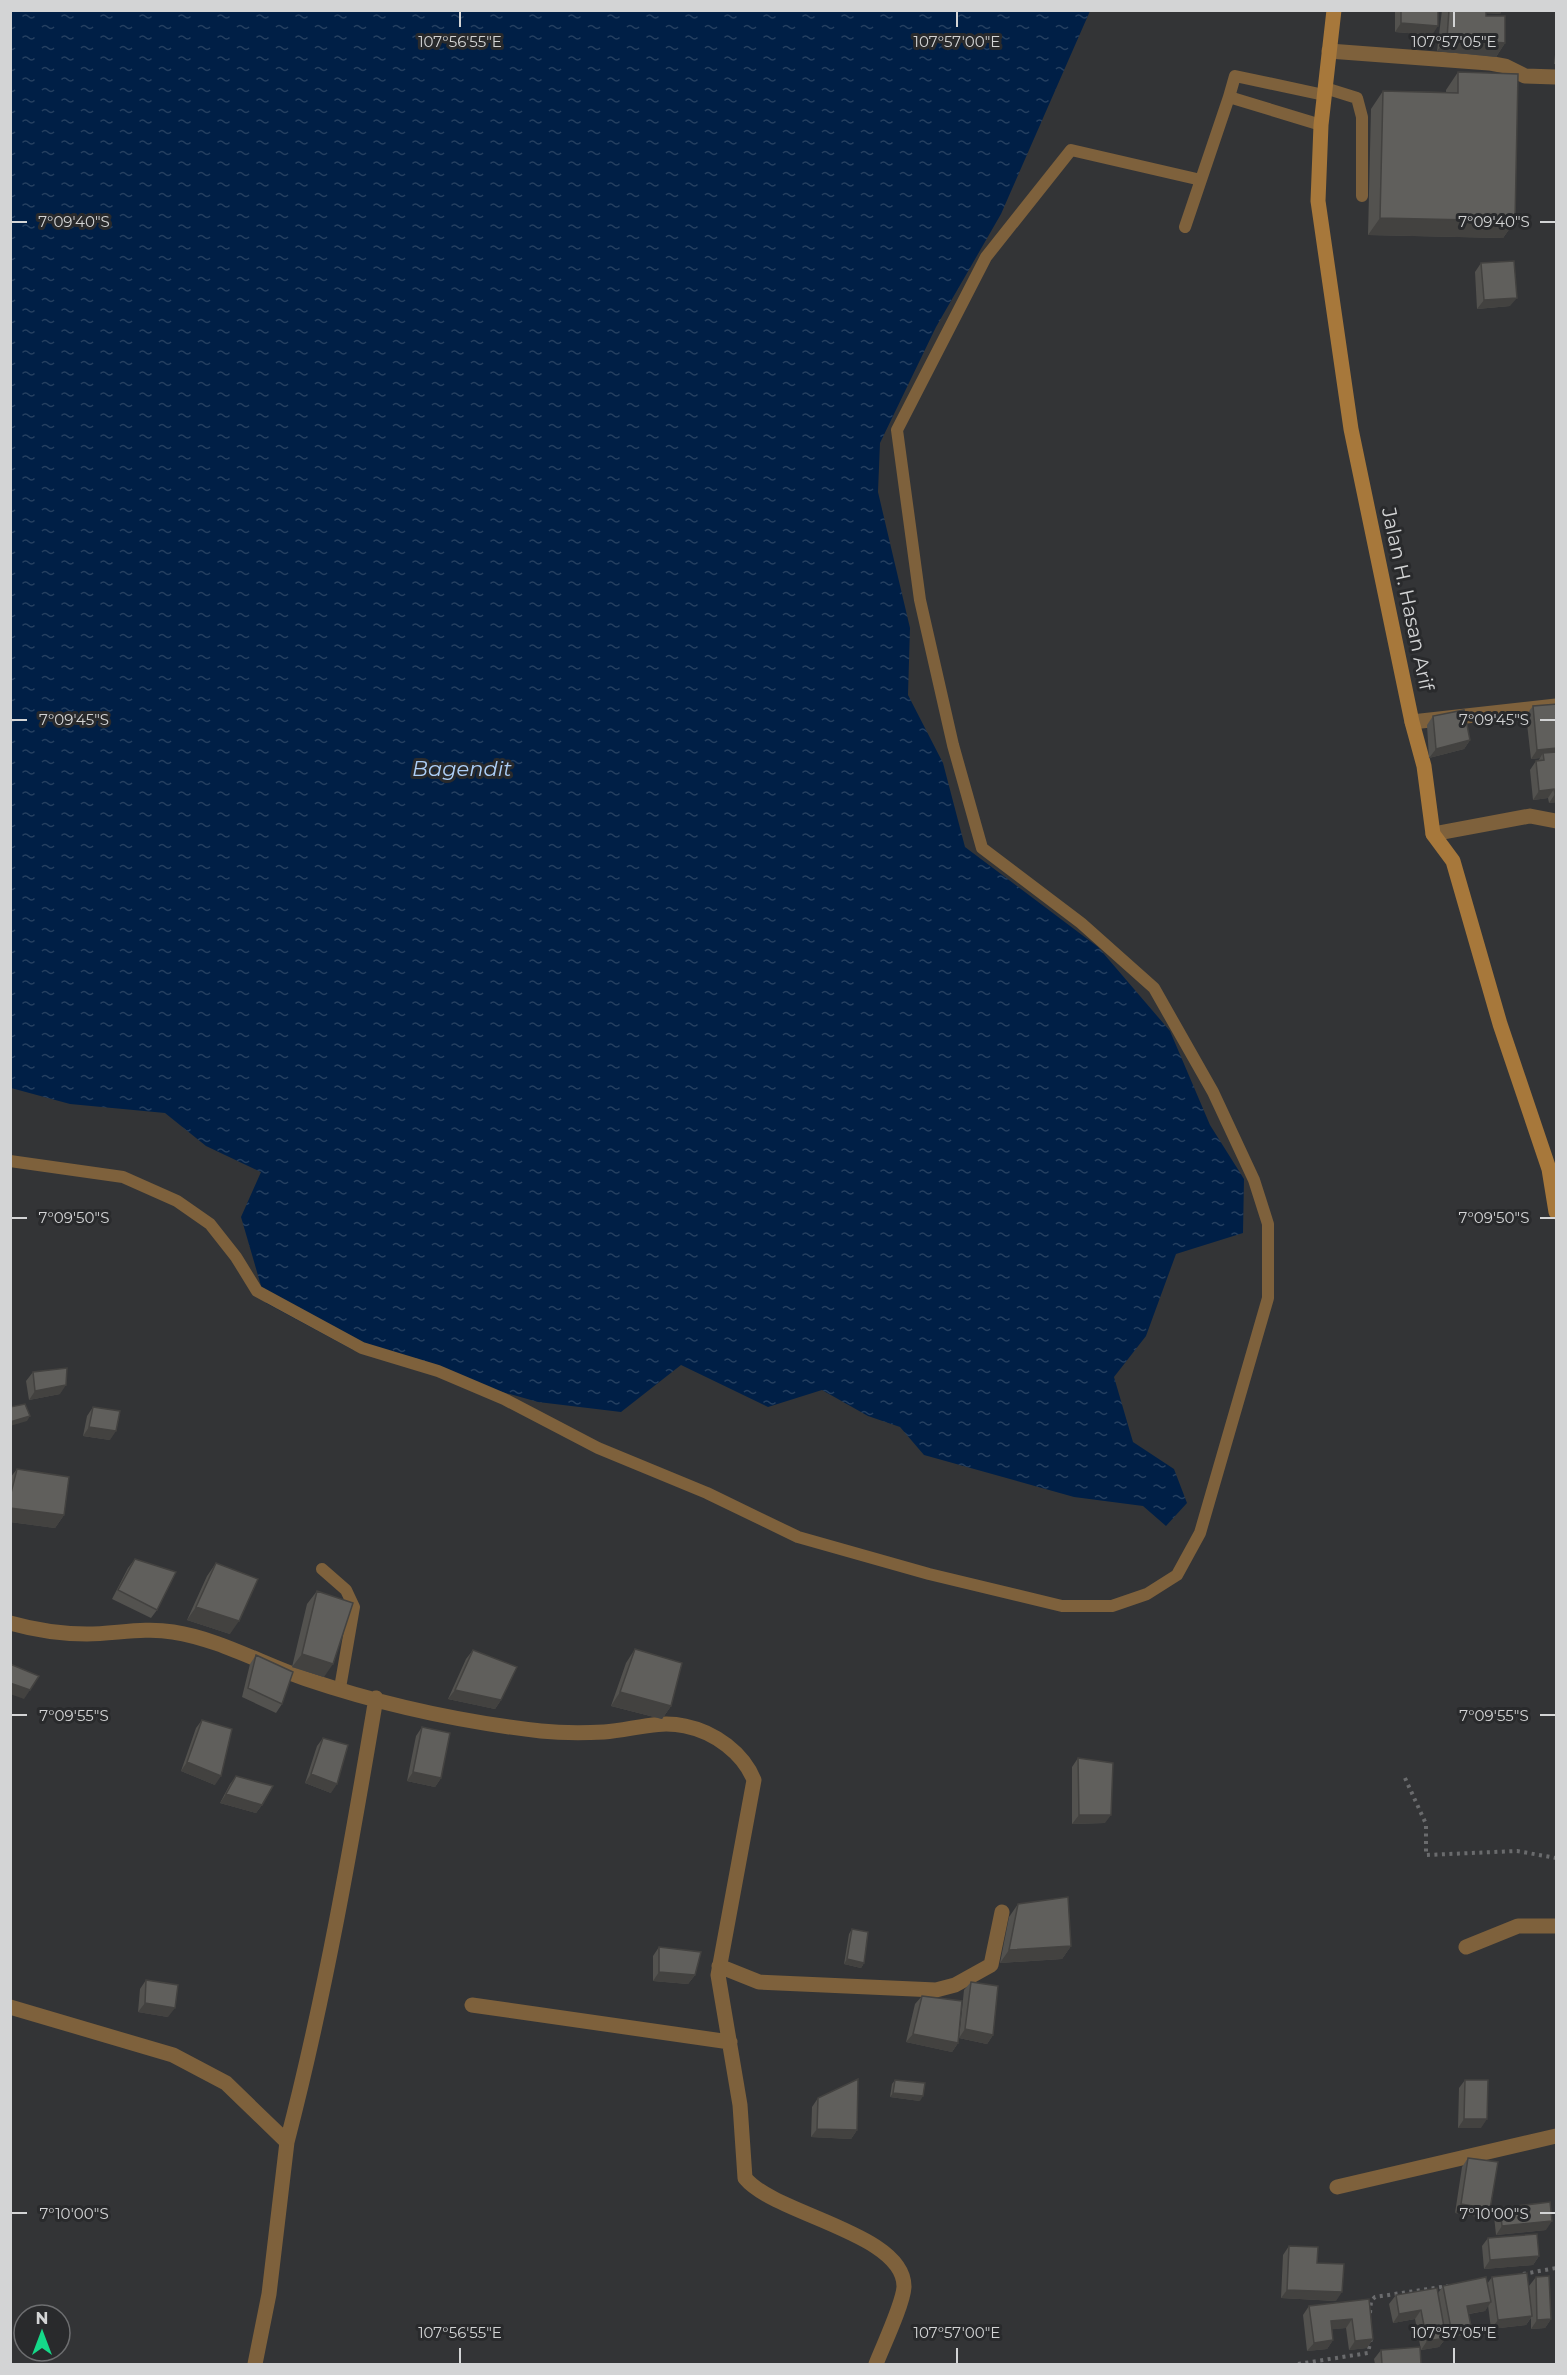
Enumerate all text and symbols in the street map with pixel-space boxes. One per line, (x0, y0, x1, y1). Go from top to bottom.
text: 107°56'55"E (418, 32, 502, 51)
text: 107°57'00"E (914, 32, 1000, 51)
text: 107°57'05"E (1411, 32, 1497, 51)
text: 7°09'40"S (38, 212, 110, 231)
text: 7°09'40"S (1458, 212, 1530, 231)
street label: Jalan H. Hasan Arif (1377, 504, 1439, 694)
text: 7°09'45"S (39, 710, 109, 729)
text: 7°09'45"S (1459, 710, 1529, 729)
water label: Bagendit (412, 756, 512, 781)
text: 7°09'50"S (39, 1208, 109, 1227)
text: 7°09'50"S (1459, 1208, 1529, 1227)
text: 7°09'55"S (39, 1706, 109, 1725)
text: 7°09'55"S (1459, 1706, 1529, 1725)
text: 7°10'00"S (39, 2204, 109, 2223)
text: 7°10'00"S (1459, 2204, 1529, 2223)
north arrow (12, 2303, 72, 2363)
text: N (36, 2309, 48, 2328)
text: 107°56'55"E (418, 2323, 502, 2342)
text: 107°57'00"E (914, 2323, 1000, 2342)
text: 107°57'05"E (1411, 2323, 1497, 2342)

